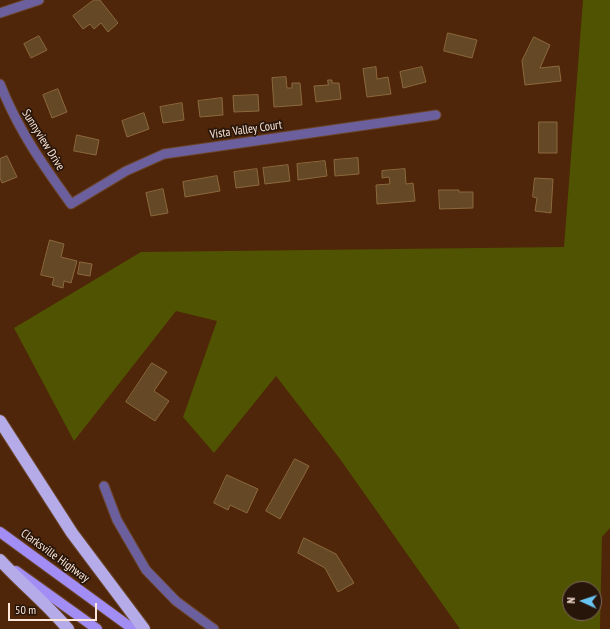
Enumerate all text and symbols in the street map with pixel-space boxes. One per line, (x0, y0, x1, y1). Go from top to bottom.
street label: Sunnyview Drive (19, 107, 67, 173)
street label: Vista Valley Court (209, 118, 283, 142)
street label: Clarksville Highway (18, 526, 92, 586)
north arrow (562, 581, 602, 621)
scale bar (10, 595, 99, 621)
text: N (564, 597, 578, 604)
text: 50 m (15, 602, 36, 617)

